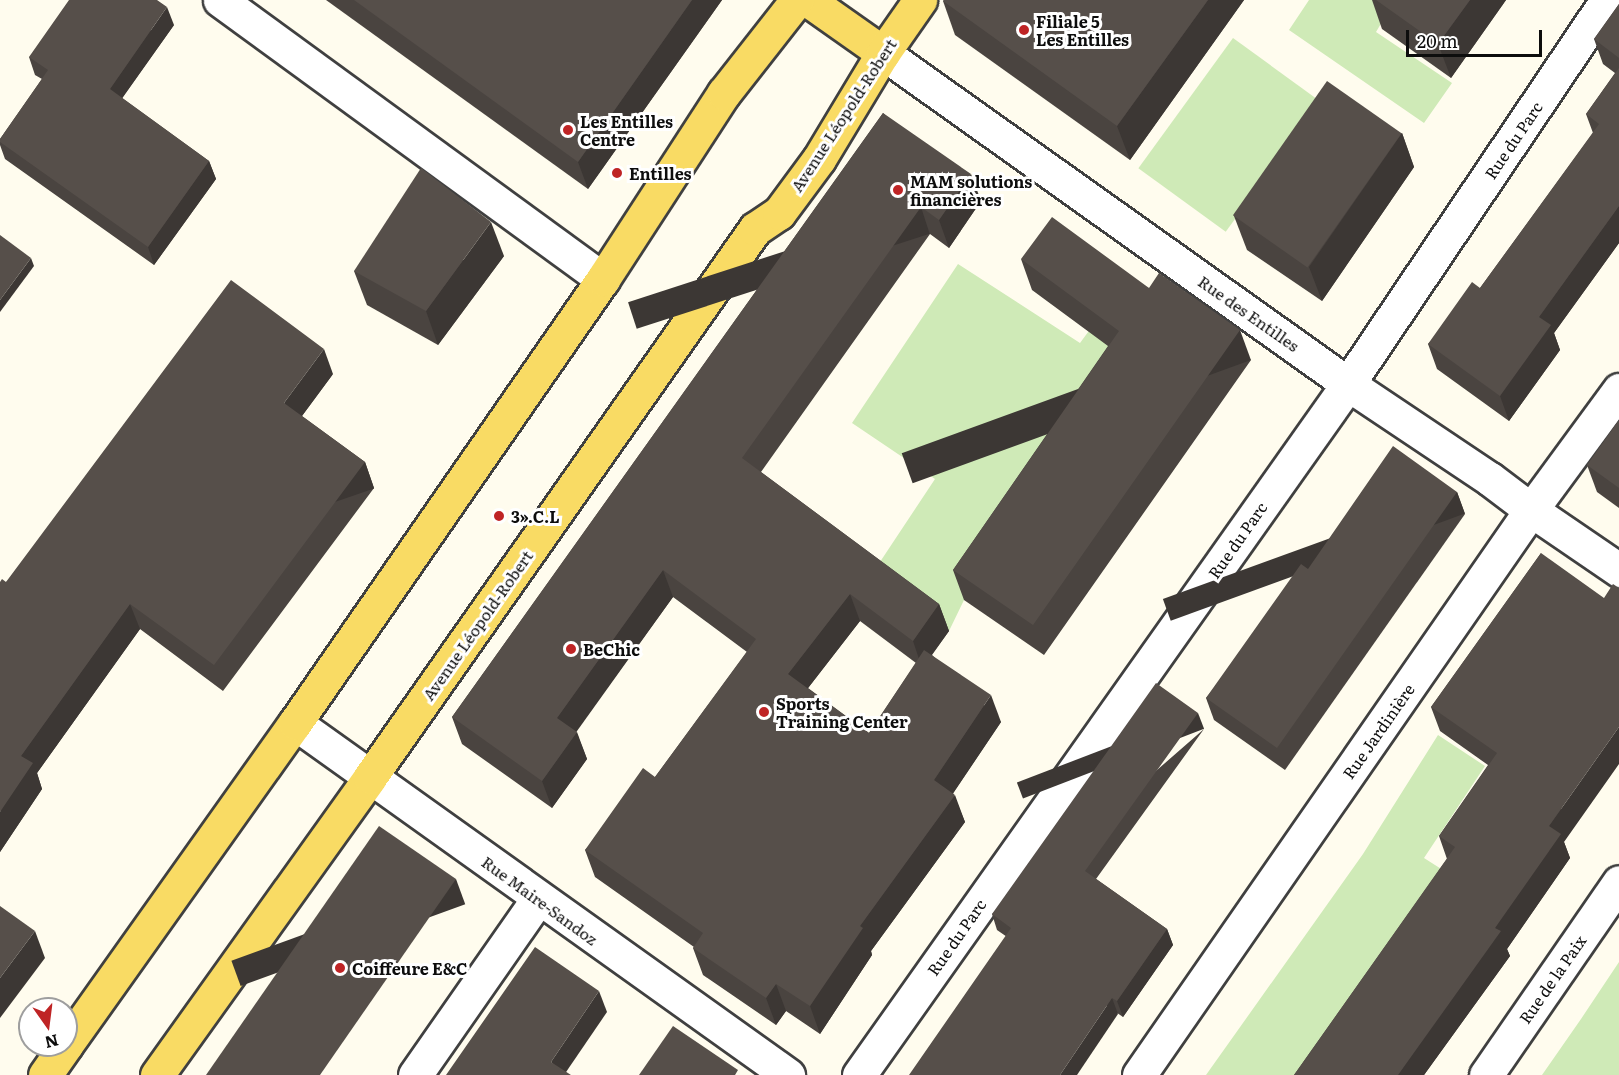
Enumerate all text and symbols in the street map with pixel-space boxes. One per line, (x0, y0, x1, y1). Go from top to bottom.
place label: Filiale 5 Les Entilles (1036, 11, 1129, 49)
scale bar (1409, 18, 1546, 56)
marker: Filiale 5 Les Entilles (1017, 23, 1031, 37)
text: 20 m (1417, 27, 1458, 54)
street label: Avenue Léopold-Robert (786, 35, 900, 195)
street label: Rue du Parc (1480, 98, 1546, 182)
place label: Les Entilles Centre (580, 111, 673, 149)
marker: Les Entilles Centre (561, 123, 575, 137)
place label: Entilles (629, 163, 692, 183)
marker: Entilles (610, 166, 624, 180)
place label: MAM solutions financières (910, 171, 1032, 209)
marker: MAM solutions financières (891, 183, 905, 197)
street label: Rue des Entilles (1195, 271, 1303, 355)
street label: Rue du Parc (1204, 498, 1270, 582)
place label: 3».C.L (511, 506, 560, 526)
marker: 3».C.L (492, 509, 506, 523)
street label: Avenue Léopold-Robert (418, 546, 536, 704)
place label: BeChic (583, 639, 640, 659)
marker: BeChic (564, 642, 578, 656)
street label: Rue Jardinière (1338, 680, 1418, 782)
place label: Sports Training Center (776, 693, 908, 731)
marker: Sports Training Center (757, 705, 771, 719)
street label: Rue Maire-Sandoz (478, 852, 602, 948)
street label: Rue du Parc (923, 895, 989, 979)
street label: Rue de la Paix (1514, 931, 1590, 1027)
place label: Coiffeure E&C (352, 958, 467, 978)
marker: Coiffeure E&C (333, 961, 347, 975)
north arrow (18, 997, 78, 1057)
text: N (42, 1029, 61, 1056)

